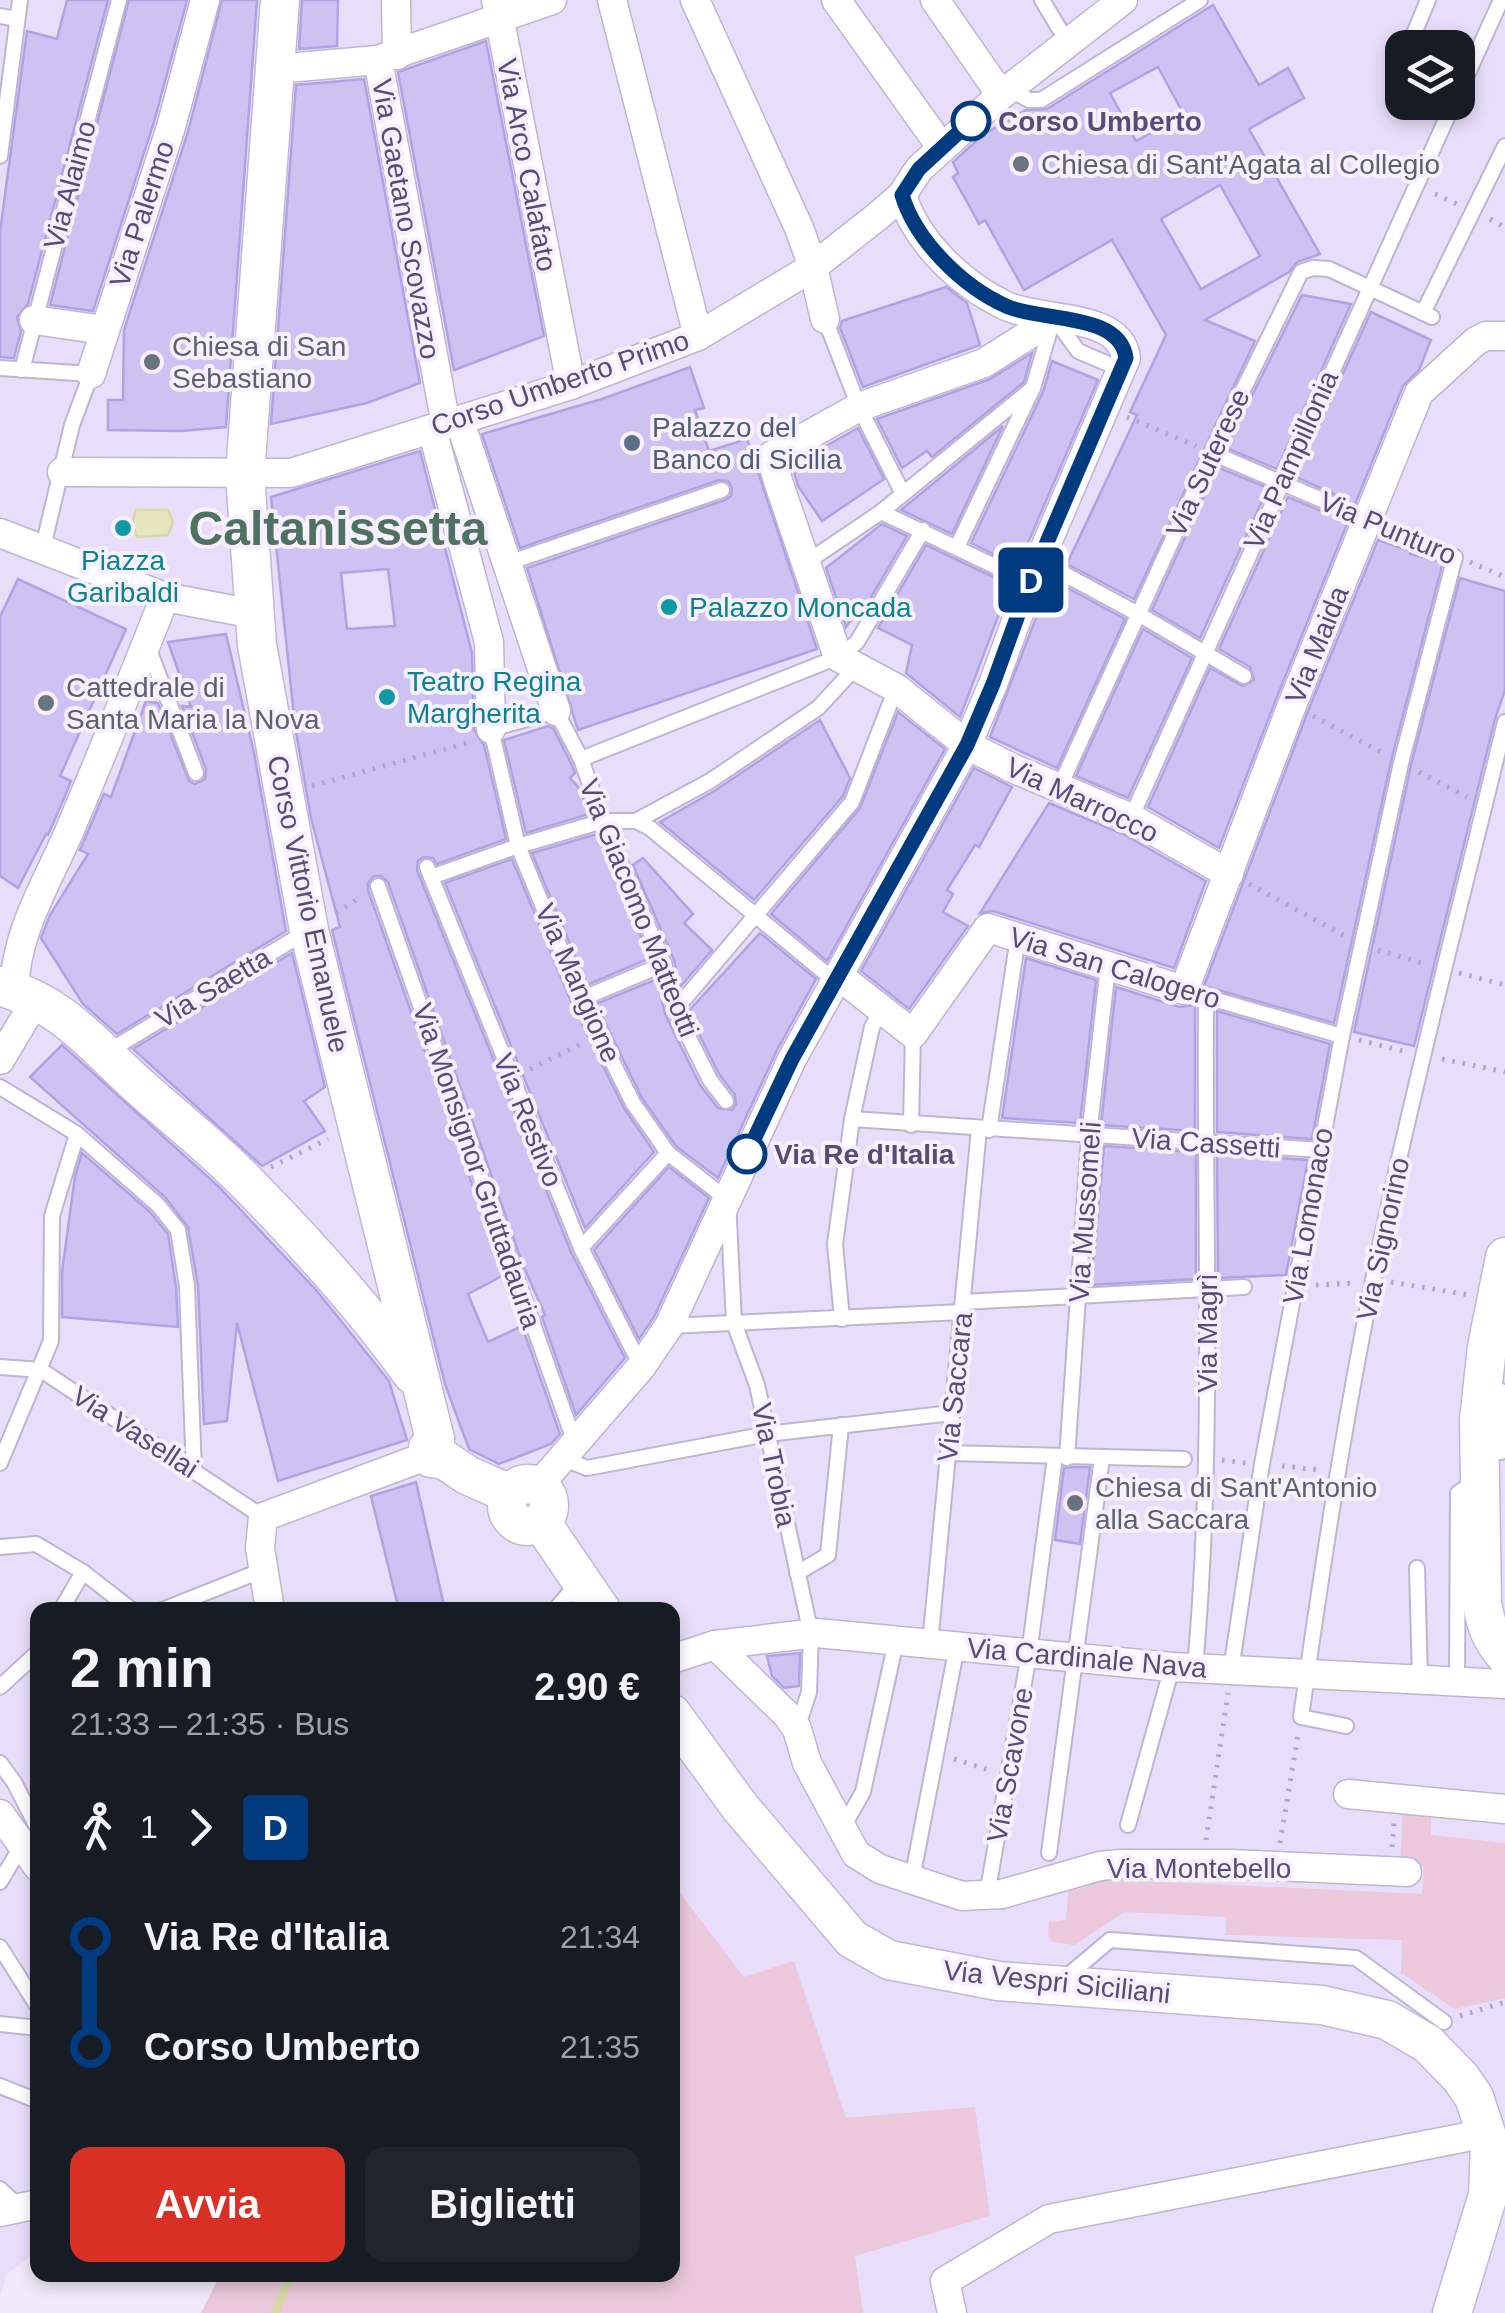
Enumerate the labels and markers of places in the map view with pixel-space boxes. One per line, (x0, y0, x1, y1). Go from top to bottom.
marker: Corso Umberto (952, 102, 990, 140)
place label: Corso Umberto (998, 106, 1202, 137)
place label: Chiesa di Sant'Agata al Collegio (1041, 149, 1440, 180)
marker: Chiesa di Sant'Agata al Collegio (1010, 153, 1032, 175)
place label: Chiesa di San Sebastiano (172, 331, 346, 394)
marker: Chiesa di San Sebastiano (141, 351, 163, 373)
place label: Palazzo del Banco di Sicilia (652, 412, 842, 475)
marker: Palazzo del Banco di Sicilia (621, 432, 643, 454)
marker: Piazza Garibaldi (112, 517, 134, 539)
place label: Piazza Garibaldi (67, 545, 179, 608)
place label: Palazzo Moncada (689, 592, 912, 623)
marker: Palazzo Moncada (658, 596, 680, 618)
place label: Teatro Regina Margherita (407, 666, 582, 729)
place label: Cattedrale di Santa Maria la Nova (66, 672, 320, 735)
marker: Teatro Regina Margherita (376, 686, 398, 708)
marker: Cattedrale di Santa Maria la Nova (35, 692, 57, 714)
marker: Via Re d'Italia (728, 1135, 766, 1173)
place label: Via Re d'Italia (774, 1139, 955, 1170)
place label: Chiesa di Sant'Antonio alla Saccara (1095, 1472, 1377, 1535)
marker: Chiesa di Sant'Antonio alla Saccara (1064, 1492, 1086, 1514)

